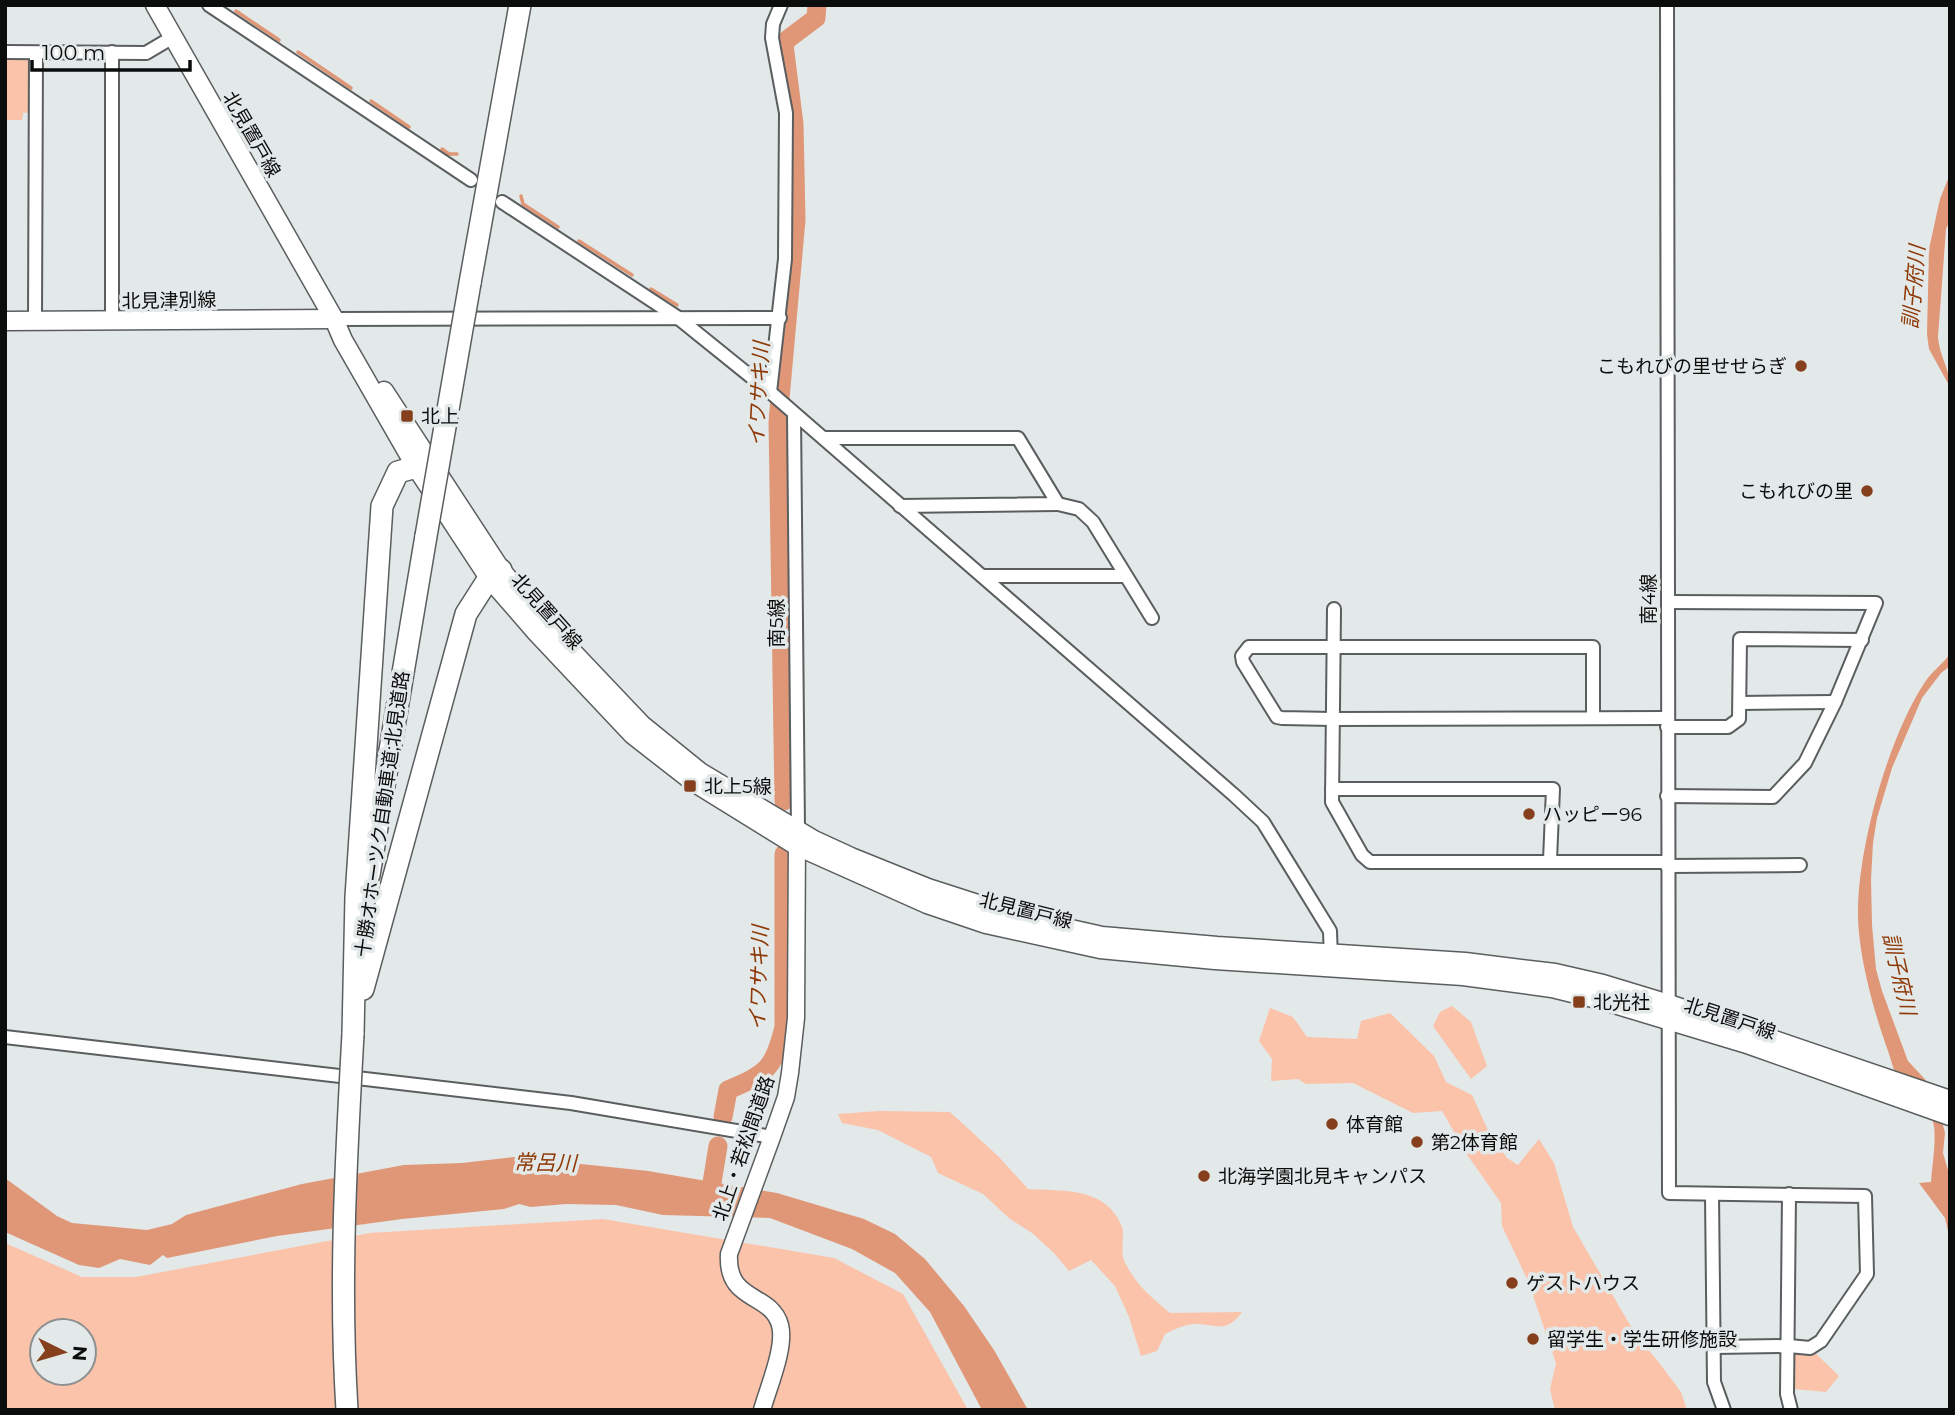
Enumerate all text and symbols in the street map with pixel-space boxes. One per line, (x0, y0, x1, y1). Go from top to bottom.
scale bar (32, 28, 189, 72)
text: 100 m (42, 40, 105, 65)
street label: 北見置戸線 (218, 87, 285, 181)
water label: 訓子府川 (1897, 242, 1930, 330)
street label: 北見津別線 (121, 288, 217, 313)
water label: イワサキ川 (743, 339, 774, 447)
place label: こもれびの里せせらぎ (1597, 355, 1787, 378)
marker: こもれびの里せせらぎ (1793, 358, 1809, 374)
place label: 北上 (421, 405, 459, 428)
marker: 北上 (399, 408, 415, 424)
place label: こもれびの里 (1739, 480, 1853, 503)
marker: こもれびの里 (1859, 483, 1875, 499)
street label: 北見置戸線 (506, 568, 587, 654)
street label: 南4線 (1637, 574, 1660, 624)
street label: 南5線 (765, 599, 788, 647)
street label: 十勝オホーツク自動車道;北見道路 (351, 670, 414, 959)
place label: 北上5線 (704, 775, 772, 798)
marker: 北上5線 (682, 778, 698, 794)
place label: ハッピー96 (1543, 803, 1642, 826)
marker: ハッピー96 (1521, 806, 1537, 822)
street label: 北見置戸線 (977, 888, 1075, 933)
water label: イワサキ川 (744, 923, 773, 1031)
water label: 訓子府川 (1878, 930, 1922, 1020)
place label: 北光社 (1593, 991, 1650, 1014)
street label: 北見置戸線 (1681, 993, 1779, 1044)
marker: 北光社 (1571, 994, 1587, 1010)
street label: 北上・若松間道路 (708, 1073, 779, 1224)
place label: 体育館 (1346, 1113, 1403, 1136)
marker: 体育館 (1324, 1116, 1340, 1132)
place label: 第2体育館 (1431, 1131, 1518, 1154)
marker: 第2体育館 (1409, 1134, 1425, 1150)
water label: 常呂川 (513, 1149, 579, 1176)
place label: 北海学園北見キャンパス (1218, 1165, 1427, 1188)
marker: 北海学園北見キャンパス (1196, 1168, 1212, 1184)
place label: ゲストハウス (1526, 1272, 1640, 1295)
marker: ゲストハウス (1504, 1275, 1520, 1291)
north arrow (28, 1317, 98, 1387)
place label: 留学生・学生研修施設 (1547, 1328, 1737, 1351)
marker: 留学生・学生研修施設 (1525, 1331, 1541, 1347)
text: N (67, 1345, 92, 1362)

